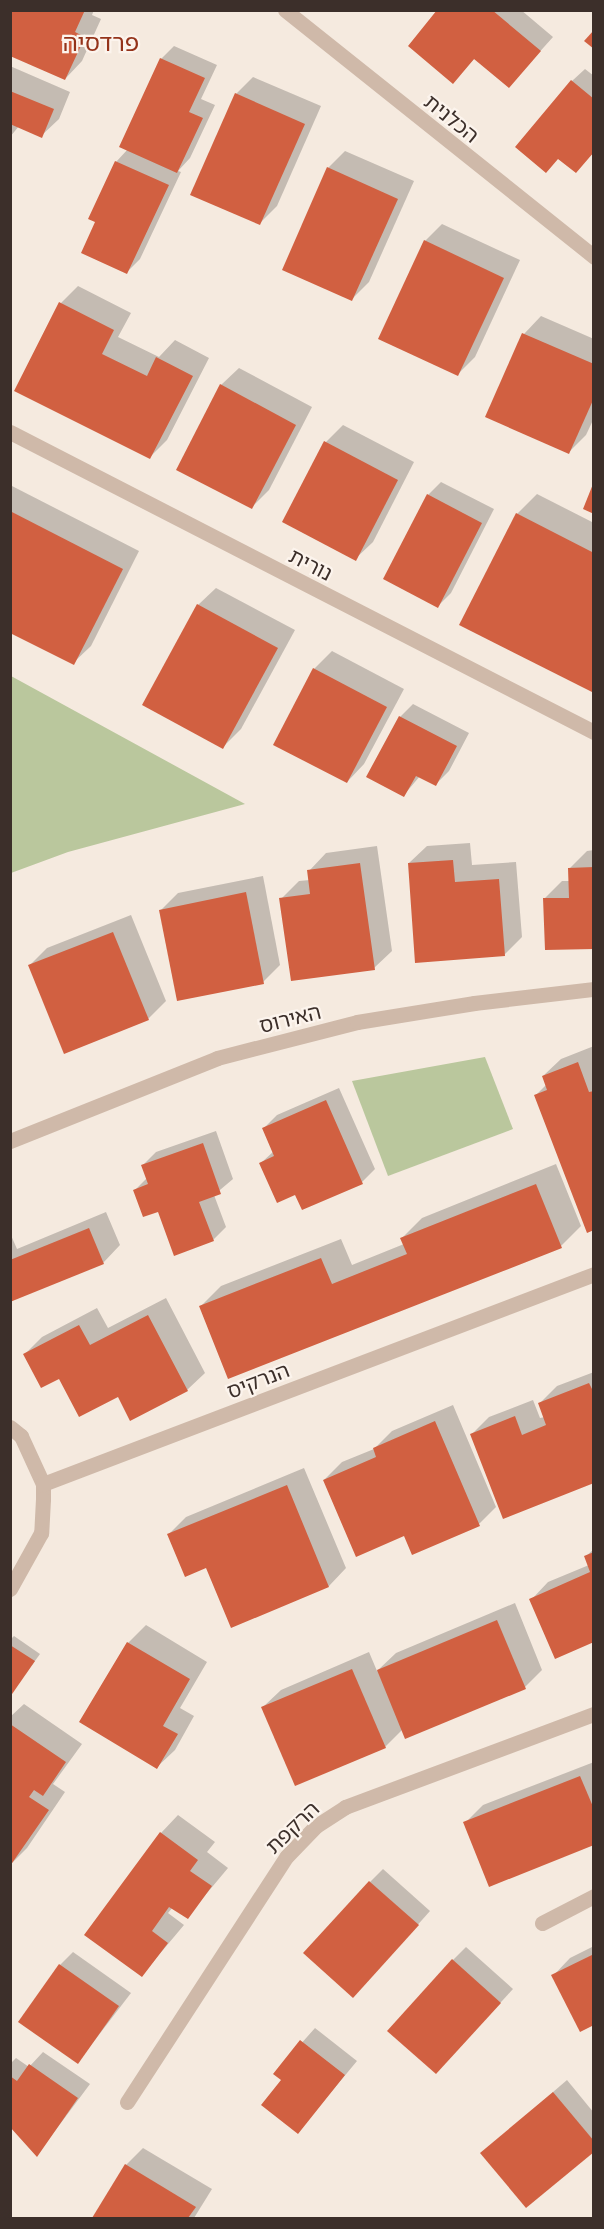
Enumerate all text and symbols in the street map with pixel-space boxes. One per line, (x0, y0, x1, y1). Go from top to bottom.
district label: פרדסיה (63, 29, 139, 57)
street label: הכלנית (420, 88, 484, 148)
street label: נורית (285, 543, 337, 585)
street label: האירוס (257, 998, 323, 1038)
street label: הנרקיס (223, 1357, 293, 1403)
street label: הרקפת (260, 1796, 324, 1858)

